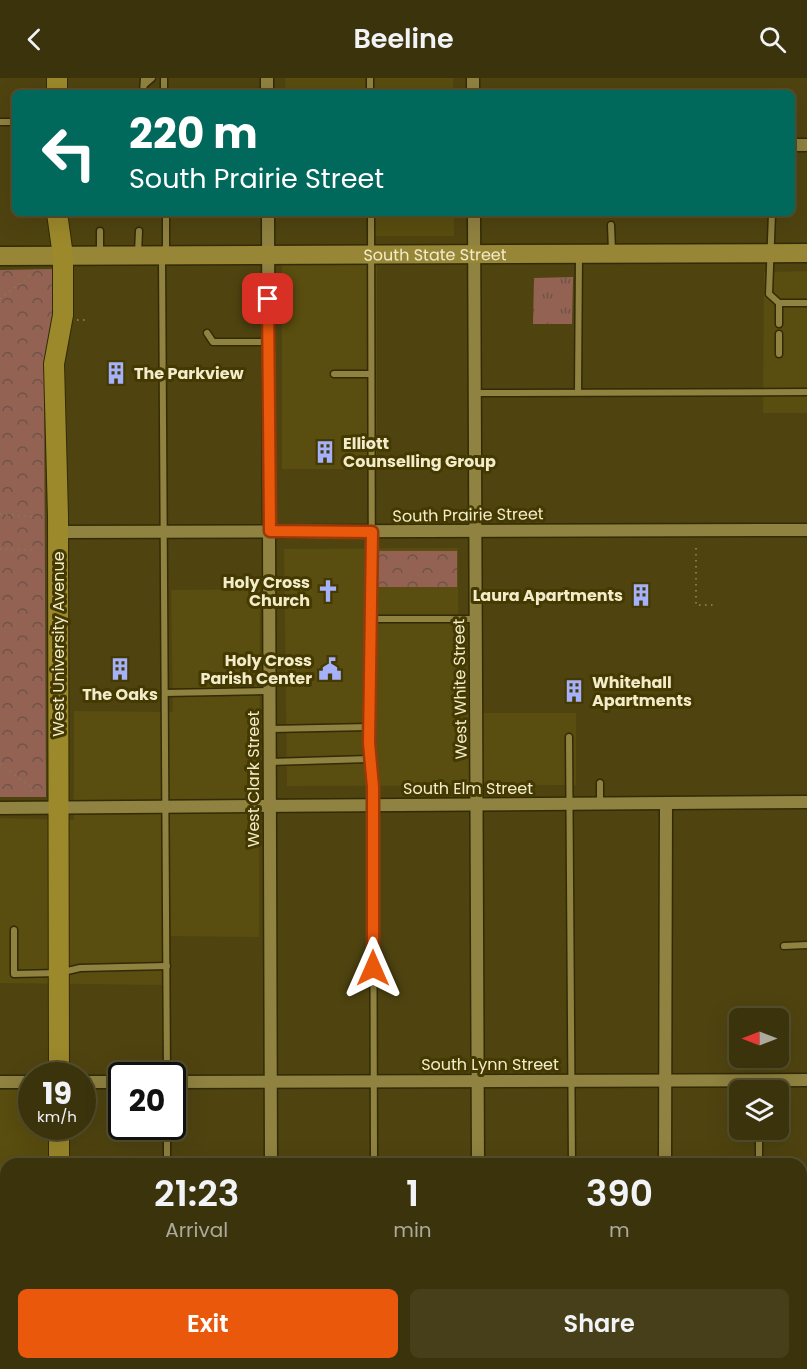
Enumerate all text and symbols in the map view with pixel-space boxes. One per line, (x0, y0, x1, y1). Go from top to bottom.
text: Beeline (353, 20, 454, 57)
icon: back (18, 23, 51, 56)
icon: search (756, 23, 789, 56)
text: 220 m (129, 104, 258, 163)
icon: left (30, 114, 108, 192)
text: South Prairie Street (129, 160, 384, 197)
street label: South State Street (363, 243, 507, 266)
pin (242, 273, 293, 324)
icon: arrive (251, 282, 284, 315)
building icon: The Parkview (103, 360, 129, 386)
place label: The Parkview (134, 362, 244, 385)
place label: Elliott Counselling Group (343, 432, 496, 473)
building icon: Elliott Counselling Group (312, 439, 338, 465)
street label: South Prairie Street (392, 502, 544, 528)
street label: West University Avenue (47, 551, 70, 737)
place label: Holy Cross Church (223, 571, 310, 612)
church icon: Holy Cross Church (315, 578, 341, 604)
building icon: Laura Apartments (628, 582, 654, 608)
place label: Laura Apartments (473, 584, 623, 607)
street label: West White Street (447, 618, 473, 760)
place label: Holy Cross Parish Center (200, 649, 312, 690)
building icon: The Oaks (107, 656, 133, 682)
public building icon: Holy Cross Parish Center (317, 656, 343, 682)
place label: Whitehall Apartments (592, 671, 692, 712)
building icon: Whitehall Apartments (561, 678, 587, 704)
place label: The Oaks (82, 683, 158, 706)
street label: West Clark Street (242, 711, 265, 847)
street label: South Elm Street (403, 777, 533, 800)
position arrow (341, 936, 405, 1000)
north arrow (729, 1008, 789, 1068)
map controls (729, 1008, 789, 1140)
street label: South Lynn Street (421, 1053, 559, 1076)
speed limit sign: 20 (108, 1062, 186, 1140)
text: 19 (42, 1072, 72, 1115)
button: layers (729, 1080, 789, 1140)
text: km/h (37, 1106, 77, 1127)
text: 21:23 (154, 1168, 239, 1219)
text: 1 (406, 1168, 419, 1219)
text: 390 (586, 1168, 653, 1219)
text: Arrival (165, 1216, 228, 1244)
text: min (393, 1216, 432, 1244)
text: m (609, 1216, 630, 1244)
button: Exit (18, 1289, 398, 1358)
button: Share (410, 1289, 789, 1358)

